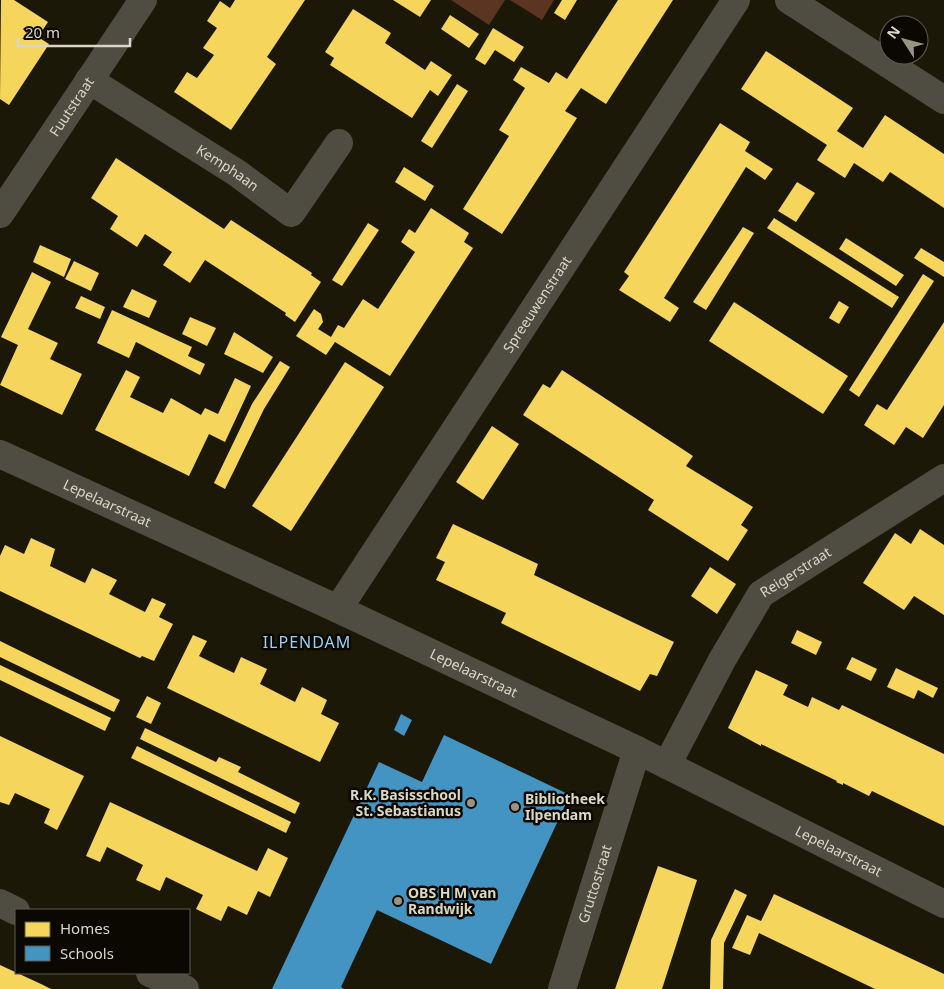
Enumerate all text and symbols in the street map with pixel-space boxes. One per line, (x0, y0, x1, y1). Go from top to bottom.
scale bar (18, 15, 130, 47)
north arrow (879, 15, 929, 65)
text: 20 m (25, 22, 60, 42)
text: N (882, 22, 904, 42)
street label: Fuutstraat (45, 73, 98, 140)
street label: Kemphaan (193, 140, 263, 195)
street label: Spreeuwenstraat (498, 252, 575, 356)
street label: Lepelaarstraat (60, 474, 155, 531)
street label: Reigerstraat (756, 542, 834, 601)
district label: ILPENDAM (263, 631, 351, 653)
street label: Lepelaarstraat (427, 644, 521, 701)
place label: R.K. Basisschool St. Sebastianus (350, 785, 461, 820)
place label: Bibliotheek Ilpendam (525, 789, 605, 824)
marker: R.K. Basisschool St. Sebastianus (465, 797, 477, 809)
marker: Bibliotheek Ilpendam (509, 801, 521, 813)
street label: Lepelaarstraat (792, 821, 886, 880)
street label: Gruttostraat (573, 842, 616, 926)
place label: OBS H M van Randwijk (408, 883, 496, 918)
marker: OBS H M van Randwijk (392, 895, 404, 907)
legend (15, 909, 190, 974)
text: Homes (60, 918, 110, 938)
text: Schools (60, 943, 114, 963)

